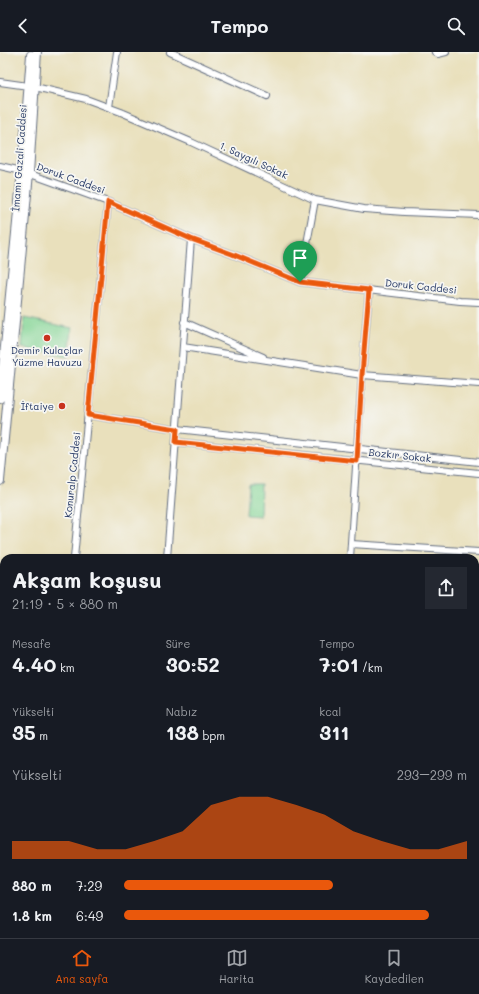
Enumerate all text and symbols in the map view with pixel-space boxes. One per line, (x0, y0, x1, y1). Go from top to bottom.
text: Tempo (211, 14, 268, 38)
icon: back (12, 15, 34, 37)
icon: search (445, 15, 467, 37)
street label: İmamı Gazali Caddesi (8, 104, 30, 212)
street label: 1. Saygılı Sokak (218, 138, 290, 182)
street label: Doruk Caddesi (35, 159, 107, 197)
pin (283, 241, 317, 282)
icon: arrive (289, 247, 311, 269)
street label: Doruk Caddesi (384, 275, 458, 297)
marker: Demir Kulaçlar Yüzme Havuzu (42, 333, 52, 343)
place label: Demir Kulaçlar Yüzme Havuzu (11, 343, 83, 369)
place label: İftaiye (21, 399, 54, 413)
marker: İftaiye (57, 401, 67, 411)
street label: Konuralp Caddesi (61, 431, 83, 519)
street label: Bozkır Sokak (368, 445, 432, 465)
text: Akşam koşusu (12, 565, 162, 594)
button: share (425, 567, 467, 609)
text: 21:19 · 5 × 880 m (12, 595, 118, 612)
text: Mesafe (12, 636, 51, 651)
text: Süre (166, 636, 190, 651)
text: Tempo (319, 636, 354, 651)
text: 4.40 (12, 651, 56, 677)
text: 30:52 (166, 651, 220, 677)
text: 7:01 (319, 651, 359, 677)
text: km (56, 660, 75, 675)
text: /km (359, 660, 382, 675)
text: Yükselti (12, 704, 54, 719)
text: Nabız (166, 704, 197, 719)
text: kcal (319, 704, 341, 719)
text: 35 (12, 719, 36, 745)
text: 138 (166, 719, 199, 745)
text: 311 (319, 719, 349, 745)
text: m (36, 728, 48, 743)
text: bpm (199, 728, 225, 743)
text: Yükselti (12, 766, 62, 783)
text: 293–299 m (397, 766, 467, 783)
text: 880 m (12, 877, 51, 894)
text: 7:29 (76, 877, 102, 894)
text: 1.8 km (12, 907, 52, 924)
text: 6:49 (76, 907, 103, 924)
tab: Ana sayfa (55, 947, 108, 986)
tab: Harita (219, 947, 254, 986)
tab: Kaydedilen (365, 947, 424, 986)

